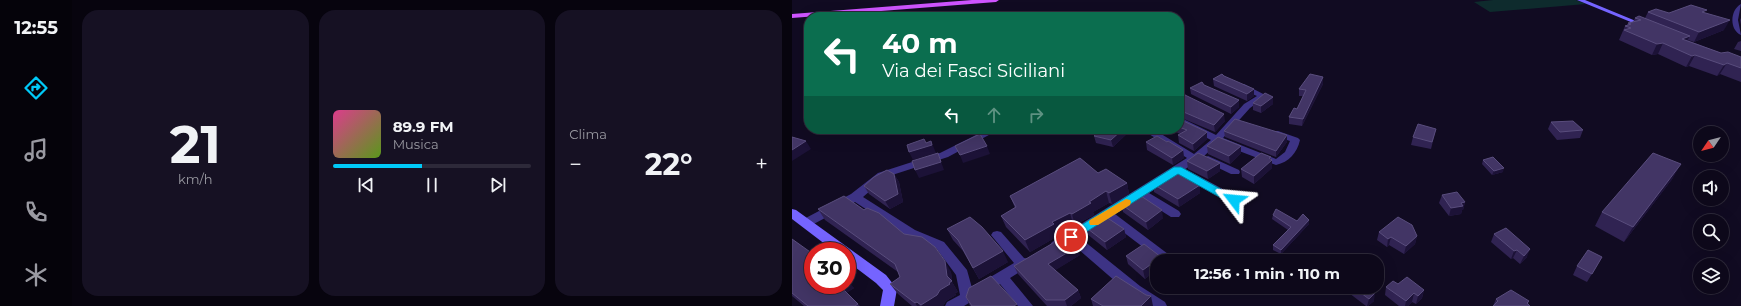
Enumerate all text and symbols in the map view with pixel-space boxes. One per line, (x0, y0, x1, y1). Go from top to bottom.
text: 12:55 (14, 17, 58, 39)
text: 40 m (882, 26, 958, 60)
icon: left (816, 28, 868, 80)
text: Via dei Fasci Siciliani (882, 60, 1065, 82)
icon: directions (22, 74, 50, 102)
icon: left (941, 104, 963, 126)
icon: ahead (983, 104, 1005, 126)
icon: right (1025, 104, 1047, 126)
text: 21 (170, 113, 221, 176)
text: 89.9 FM (393, 117, 454, 136)
text: Clima (569, 126, 607, 142)
north arrow (1693, 126, 1729, 162)
map controls (1693, 126, 1729, 294)
icon: music (22, 136, 50, 164)
text: Musica (393, 136, 439, 152)
text: 22° (645, 146, 693, 183)
text: − (569, 151, 582, 178)
text: + (755, 151, 768, 178)
button: sound (1693, 170, 1729, 206)
text: km/h (178, 171, 213, 187)
icon: previous (355, 174, 377, 196)
icon: pause (421, 174, 443, 196)
icon: next (487, 174, 509, 196)
position arrow (1213, 179, 1255, 221)
icon: phone (22, 198, 50, 226)
button: search (1693, 214, 1729, 250)
pin (1054, 220, 1088, 254)
icon: arrive (1060, 226, 1082, 248)
speed limit sign: 30 (804, 242, 856, 294)
button: layers (1693, 258, 1729, 294)
icon: climate (22, 261, 50, 289)
text: 12:56 · 1 min · 110 m (1194, 264, 1340, 283)

